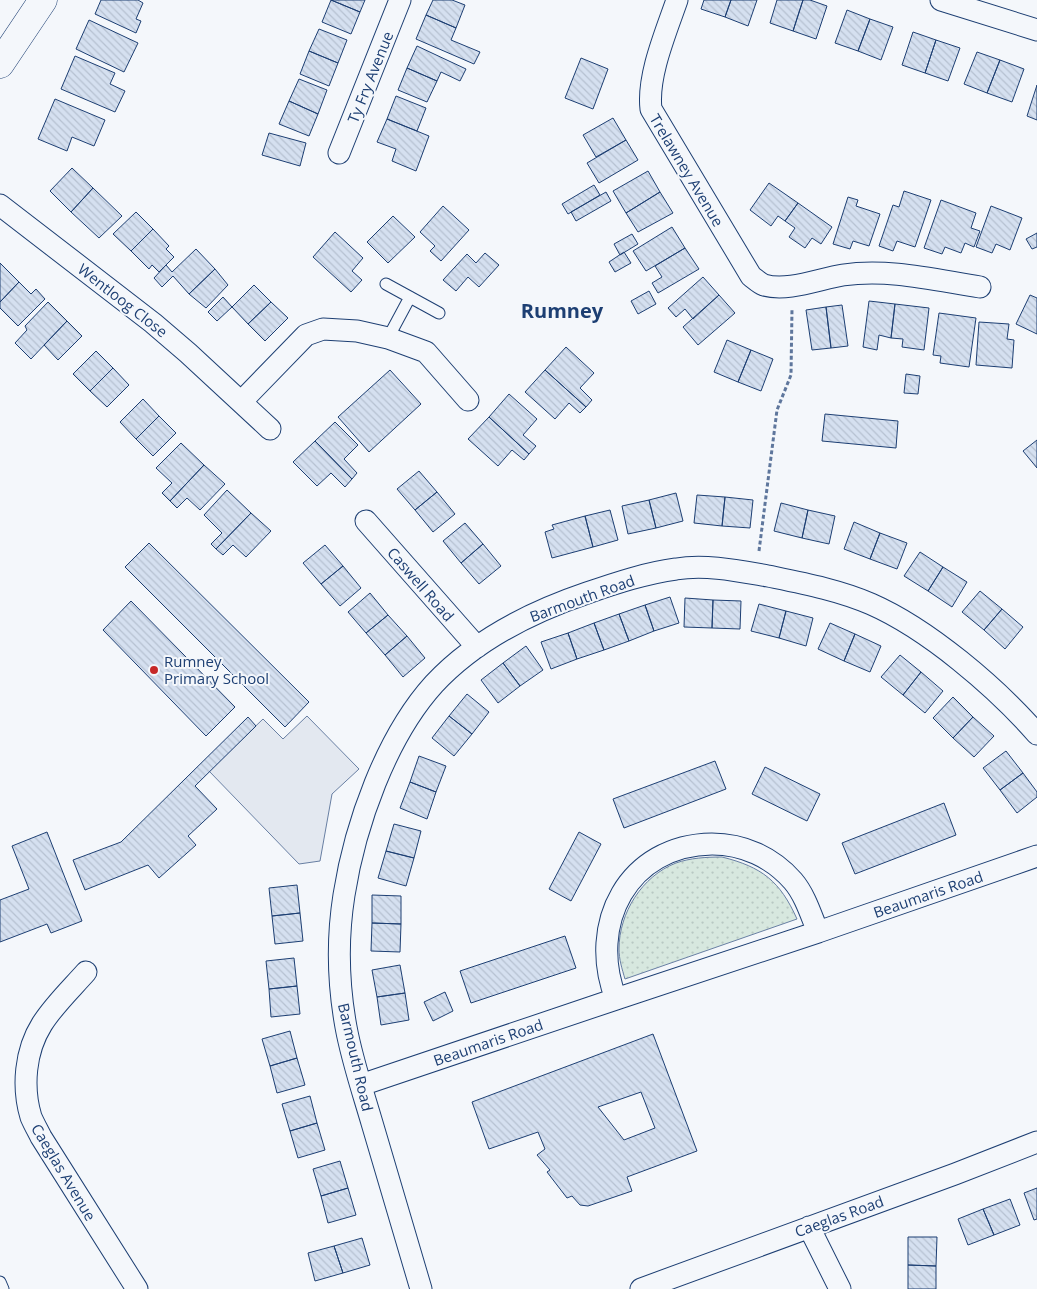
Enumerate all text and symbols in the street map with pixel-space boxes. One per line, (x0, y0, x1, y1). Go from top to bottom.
street label: Ty Fry Avenue (343, 28, 397, 126)
street label: Trelawney Avenue (646, 110, 728, 230)
street label: Wentloog Close (74, 259, 172, 341)
district label: Rumney (521, 297, 604, 324)
street label: Caswell Road (383, 543, 459, 625)
street label: Barmouth Road (527, 570, 637, 626)
place label: Rumney Primary School (164, 651, 269, 688)
marker: Rumney Primary School (148, 664, 160, 676)
street label: Beaumaris Road (871, 866, 985, 922)
street label: Barmouth Road (334, 1001, 378, 1113)
street label: Beaumaris Road (431, 1014, 545, 1070)
street label: Caeglas Avenue (27, 1120, 101, 1224)
street label: Caeglas Road (792, 1191, 886, 1241)

